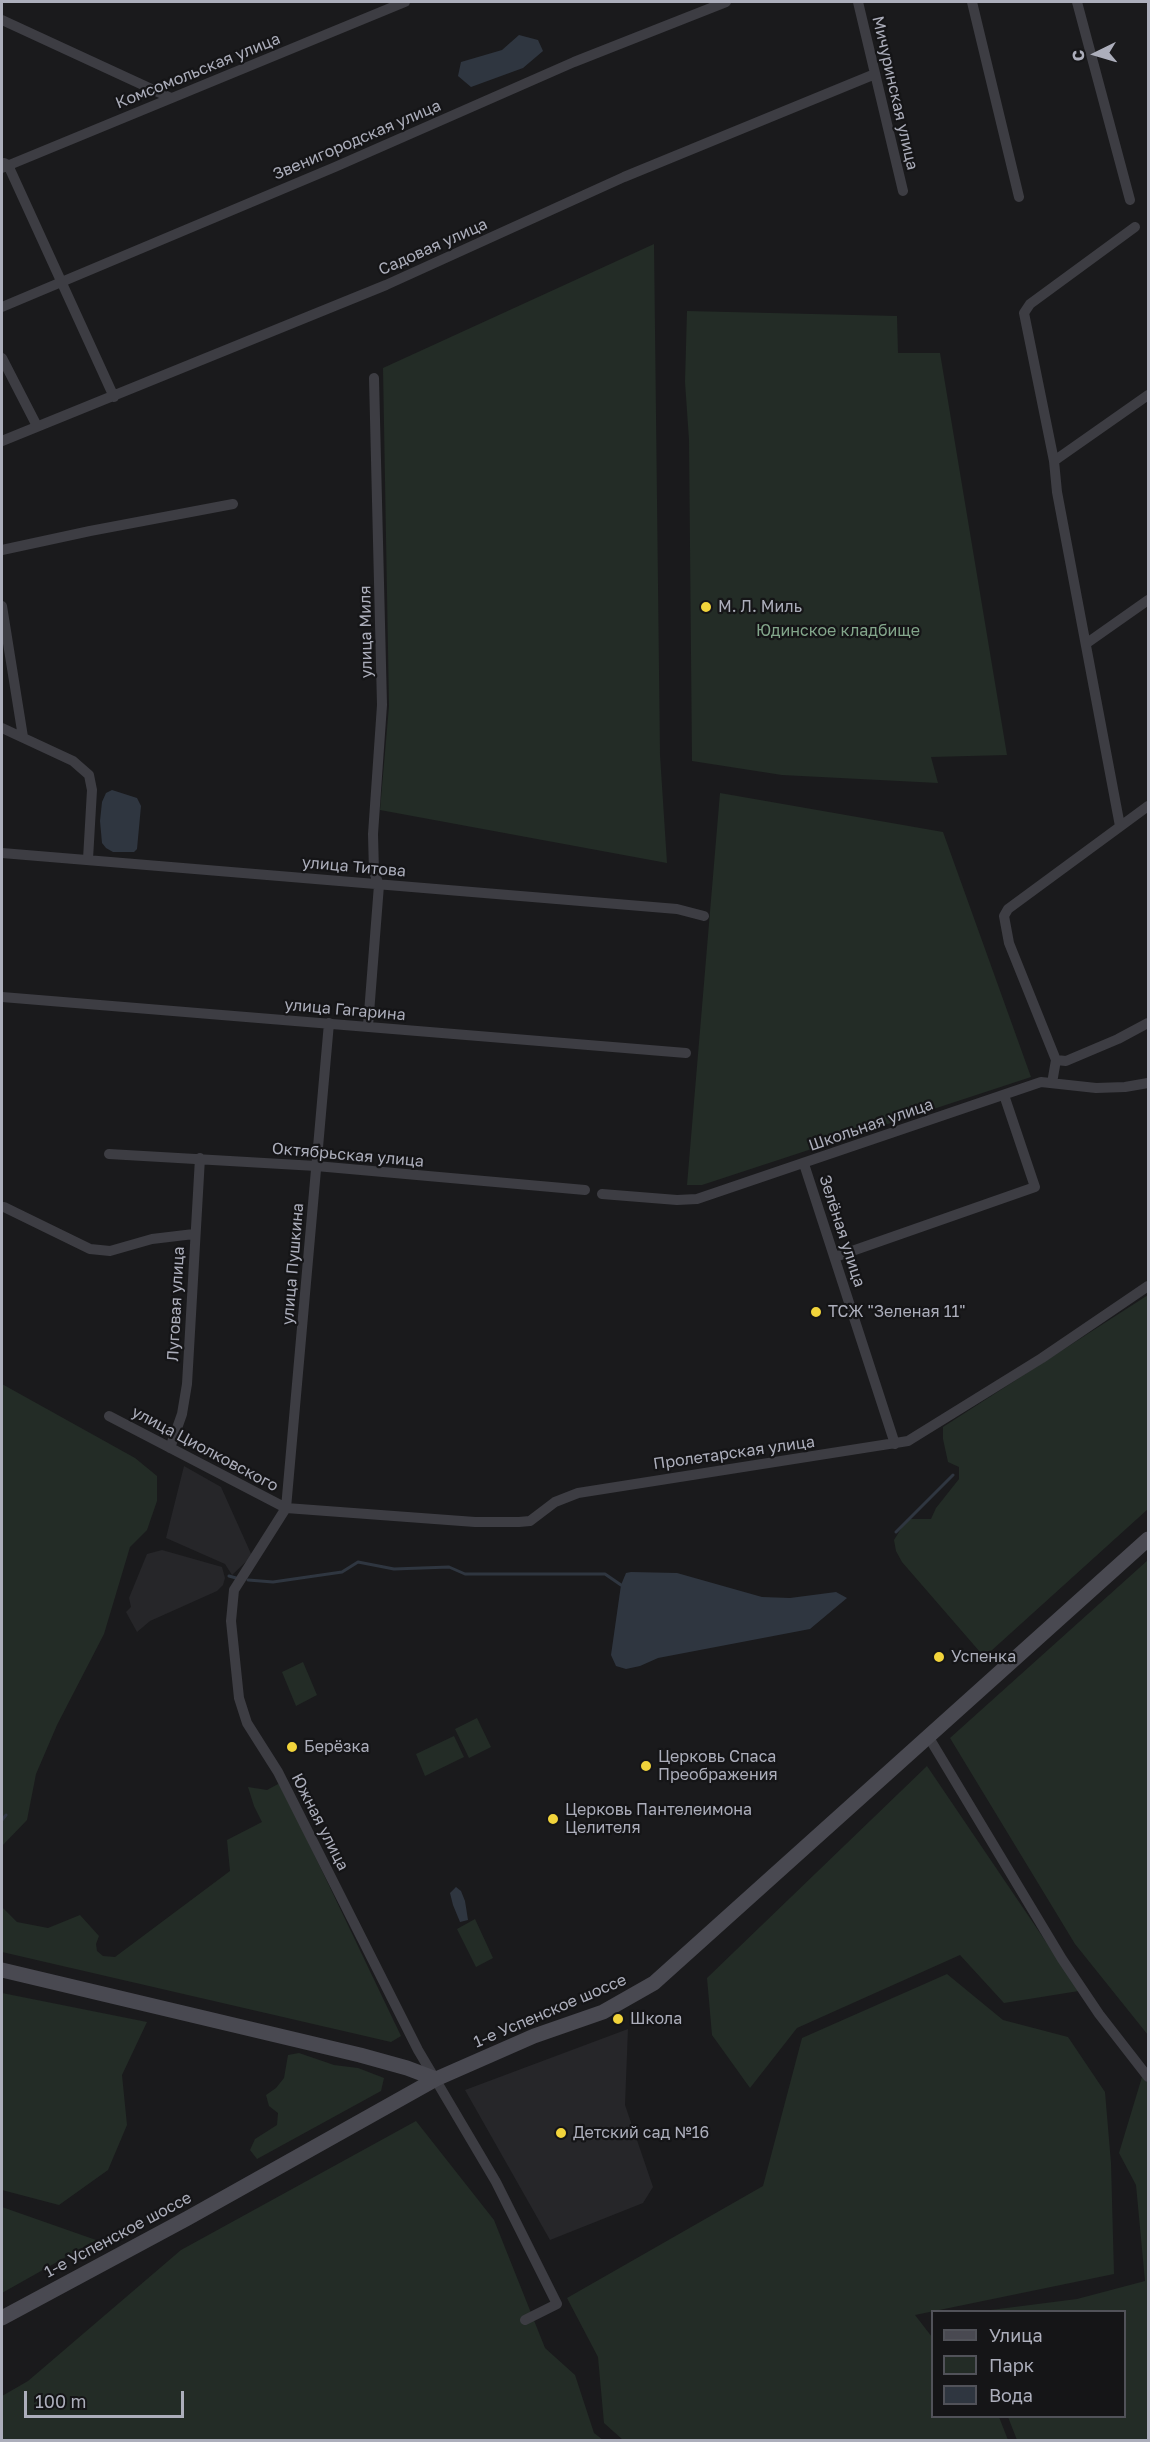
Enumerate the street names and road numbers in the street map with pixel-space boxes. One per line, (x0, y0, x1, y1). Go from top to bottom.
street label: Мичуринская улица (868, 14, 922, 172)
street label: Комсомольская улица (113, 29, 283, 113)
street label: Звенигородская улица (270, 96, 444, 184)
street label: Садовая улица (376, 214, 490, 280)
street label: улица Миля (356, 585, 376, 679)
street label: улица Титова (301, 853, 407, 881)
street label: улица Гагарина (284, 995, 406, 1025)
street label: Школьная улица (806, 1095, 936, 1155)
street label: Октябрьская улица (271, 1139, 425, 1171)
street label: Зелёная улица (815, 1172, 869, 1290)
street label: улица Пушкина (278, 1202, 308, 1326)
street label: Луговая улица (163, 1246, 189, 1362)
street label: улица Циолковского (128, 1402, 282, 1496)
street label: Пролетарская улица (652, 1432, 816, 1474)
street label: Южная улица (287, 1770, 353, 1874)
street label: 1-е Успенское шоссе (471, 1970, 629, 2052)
street label: 1-е Успенское шоссе (41, 2188, 195, 2282)

